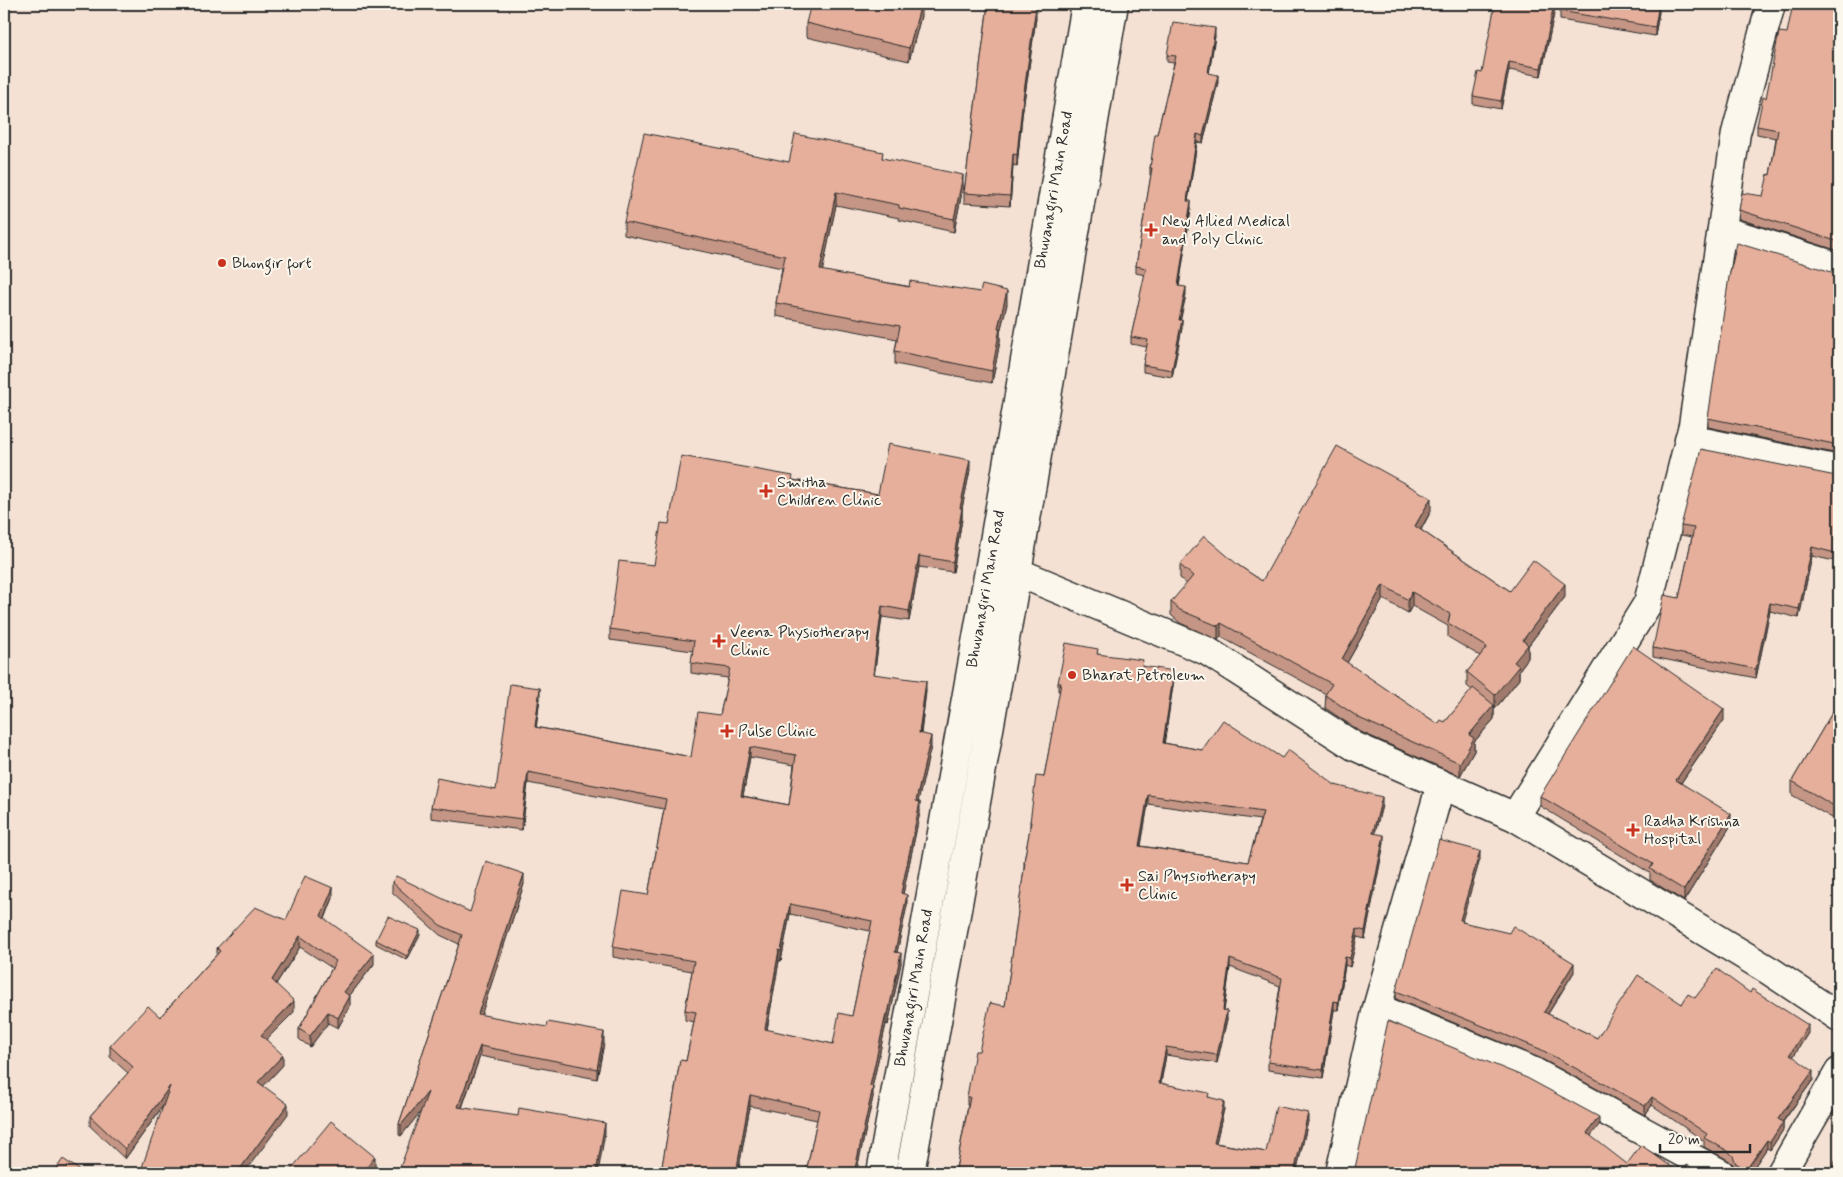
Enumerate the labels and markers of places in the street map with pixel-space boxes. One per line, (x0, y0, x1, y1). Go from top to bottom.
place label: New Allied Medical and Poly Clinic (1162, 211, 1290, 250)
marker: New Allied Medical and Poly Clinic (1144, 223, 1158, 237)
place label: Bhongir fort (232, 253, 312, 276)
marker: Bhongir fort (216, 257, 228, 269)
place label: Smitha Children Clinic (777, 472, 881, 511)
marker: Smitha Children Clinic (759, 484, 773, 498)
place label: Veena Physiotherapy Clinic (730, 622, 869, 661)
marker: Veena Physiotherapy Clinic (712, 634, 726, 648)
place label: Bharat Petroleum (1082, 665, 1205, 686)
marker: Bharat Petroleum (1066, 669, 1078, 681)
place label: Pulse Clinic (738, 721, 816, 742)
marker: Pulse Clinic (720, 724, 734, 738)
place label: Radha Krishna Hospital (1644, 811, 1740, 850)
marker: Radha Krishna Hospital (1626, 823, 1640, 837)
place label: Sai Physiotherapy Clinic (1138, 866, 1256, 905)
marker: Sai Physiotherapy Clinic (1120, 878, 1134, 892)

